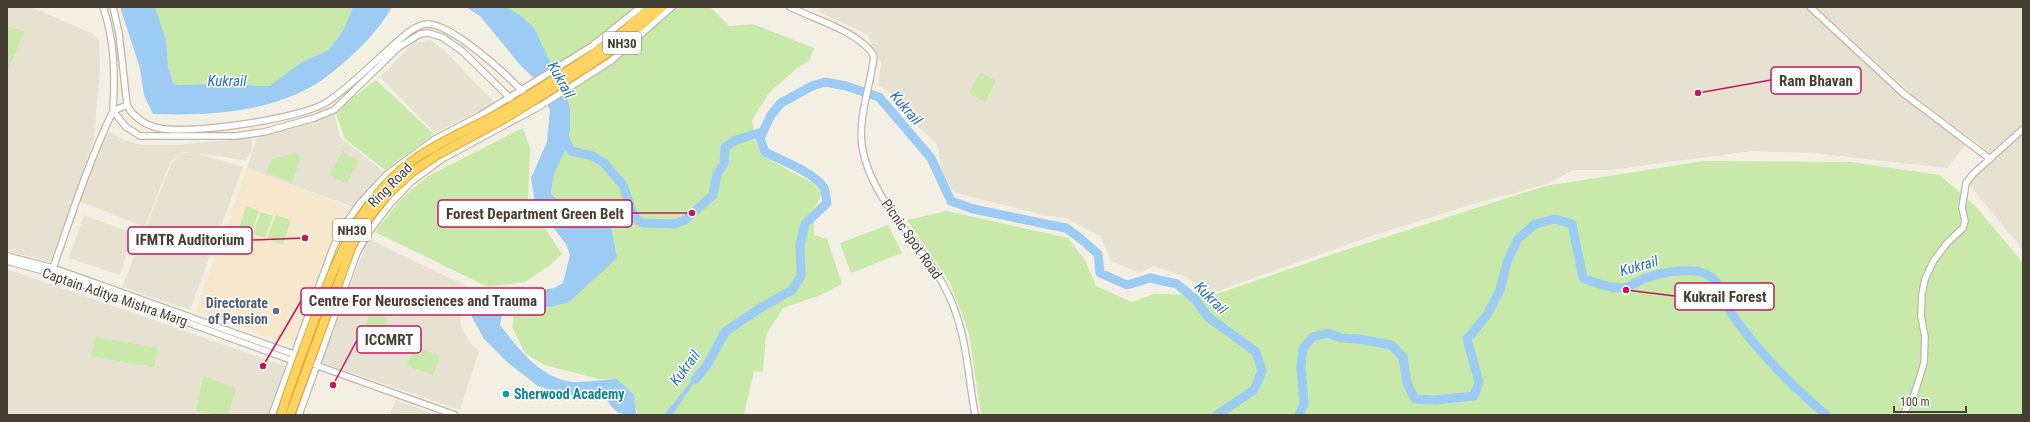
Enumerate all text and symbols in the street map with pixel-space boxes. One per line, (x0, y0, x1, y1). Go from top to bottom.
road number: NH30 (603, 32, 641, 54)
water label: Kukrail (544, 59, 579, 102)
callout: Ram Bhavan (1771, 67, 1861, 94)
water label: Kukrail (207, 72, 247, 90)
text: Ram Bhavan (1779, 72, 1853, 90)
water label: Kukrail (886, 87, 926, 129)
street label: Ring Road (365, 160, 415, 210)
street label: Picnic Spot Road (879, 196, 945, 282)
callout: Forest Department Green Belt (438, 200, 632, 227)
text: Forest Department Green Belt (446, 205, 624, 223)
road number: NH30 (333, 219, 371, 241)
callout: IFMTR Auditorium (128, 227, 252, 254)
text: IFMTR Auditorium (136, 231, 244, 249)
water label: Kukrail (1618, 252, 1661, 280)
street label: Captain Aditya Mishra Marg (40, 265, 190, 329)
water label: Kukrail (1191, 278, 1232, 319)
callout: Kukrail Forest (1675, 283, 1774, 310)
callout: Centre For Neurosciences and Trauma (301, 288, 545, 315)
text: Kukrail Forest (1683, 288, 1767, 306)
text: Centre For Neurosciences and Trauma (309, 292, 537, 310)
place label: Directorate of Pension (206, 295, 268, 327)
marker: Directorate of Pension (271, 306, 281, 316)
callout: ICCMRT (357, 326, 421, 353)
text: ICCMRT (365, 331, 413, 349)
water label: Kukrail (666, 346, 704, 389)
place label: Sherwood Academy (514, 386, 625, 402)
scale bar (1894, 388, 1966, 414)
marker: Sherwood Academy (501, 389, 511, 399)
text: 100 m (1900, 395, 1930, 409)

